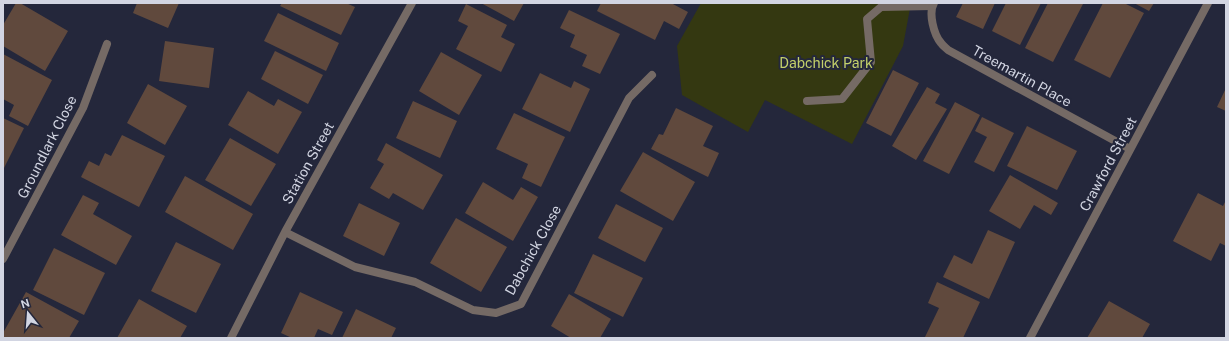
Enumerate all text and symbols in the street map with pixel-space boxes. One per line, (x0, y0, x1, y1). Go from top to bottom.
street label: Treemartin Place (970, 42, 1074, 110)
park label: Dabchick Park (779, 55, 873, 71)
street label: Groundlark Close (14, 93, 80, 201)
street label: Crawford Street (1076, 114, 1140, 214)
street label: Station Street (279, 119, 337, 207)
street label: Dabchick Close (502, 202, 564, 298)
north arrow (8, 293, 48, 333)
text: N (19, 296, 31, 310)

